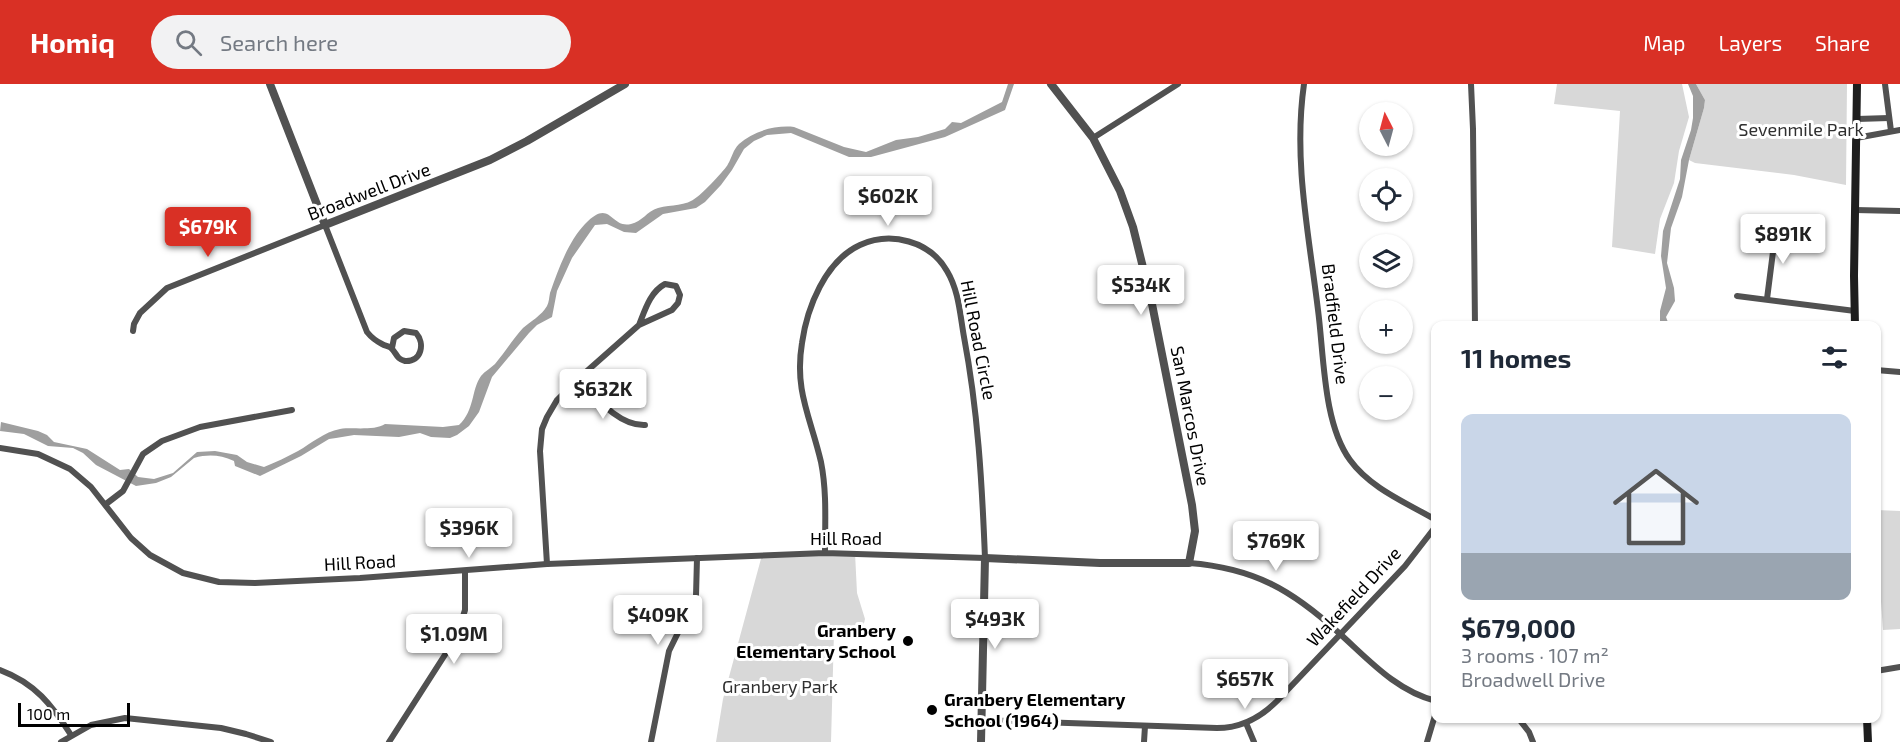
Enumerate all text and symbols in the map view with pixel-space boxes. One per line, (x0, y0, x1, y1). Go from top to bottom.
search box (151, 15, 571, 69)
text: Homiq (30, 25, 115, 59)
icon: search (172, 26, 205, 59)
text: Search here (220, 29, 338, 55)
text: Map (1643, 30, 1685, 55)
text: Layers (1718, 30, 1782, 55)
text: Share (1815, 30, 1870, 55)
north arrow (1359, 102, 1413, 156)
map controls (1359, 102, 1413, 420)
park label: Sevenmile Park (1738, 118, 1864, 140)
street label: Broadwell Drive (304, 158, 433, 225)
button: locate (1359, 168, 1413, 222)
pin: $602K (846, 176, 930, 227)
text: $602K (858, 183, 918, 207)
pin: $679K (166, 207, 250, 258)
text: $679K (179, 214, 237, 238)
pin: $891K (1741, 214, 1825, 265)
text: $891K (1754, 221, 1812, 245)
button: layers (1359, 234, 1413, 288)
street label: Bradfield Drive (1318, 262, 1354, 386)
pin: $534K (1099, 265, 1183, 316)
text: $534K (1111, 272, 1171, 296)
street label: Hill Road Circle (957, 278, 1001, 402)
button: + (1359, 300, 1413, 354)
icon: filters (1818, 341, 1851, 374)
text: 11 homes (1461, 342, 1571, 373)
street label: San Marcos Drive (1167, 344, 1215, 488)
button: − (1359, 366, 1413, 420)
pin: $632K (561, 369, 645, 420)
text: $632K (573, 376, 633, 400)
icon: home (1602, 453, 1710, 561)
pin: $396K (427, 508, 511, 559)
text: $396K (439, 515, 499, 539)
pin: $769K (1234, 521, 1318, 572)
street label: Hill Road (810, 527, 882, 549)
text: $769K (1247, 528, 1305, 552)
street label: Wakefield Drive (1301, 542, 1405, 651)
street label: Hill Road (323, 549, 397, 575)
pin: $409K (616, 595, 700, 646)
pin: $493K (953, 599, 1037, 650)
text: $409K (627, 602, 689, 626)
text: $493K (965, 606, 1025, 630)
text: $679,000 (1461, 612, 1576, 643)
pin: $1.09M (405, 614, 503, 665)
place label: Granbery Elementary School (736, 619, 897, 662)
text: $1.09M (420, 621, 488, 645)
marker: Granbery Elementary School (901, 634, 915, 648)
text: 3 rooms · 107 m² (1461, 643, 1609, 667)
pin: $657K (1203, 659, 1287, 710)
text: $657K (1216, 666, 1274, 690)
text: Broadwell Drive (1461, 667, 1605, 691)
park label: Granbery Park (722, 675, 838, 697)
place label: Granbery Elementary School (1964) (944, 688, 1126, 731)
scale bar (18, 700, 130, 728)
marker: Granbery Elementary School (1964) (925, 703, 939, 717)
text: 100 m (27, 704, 70, 723)

